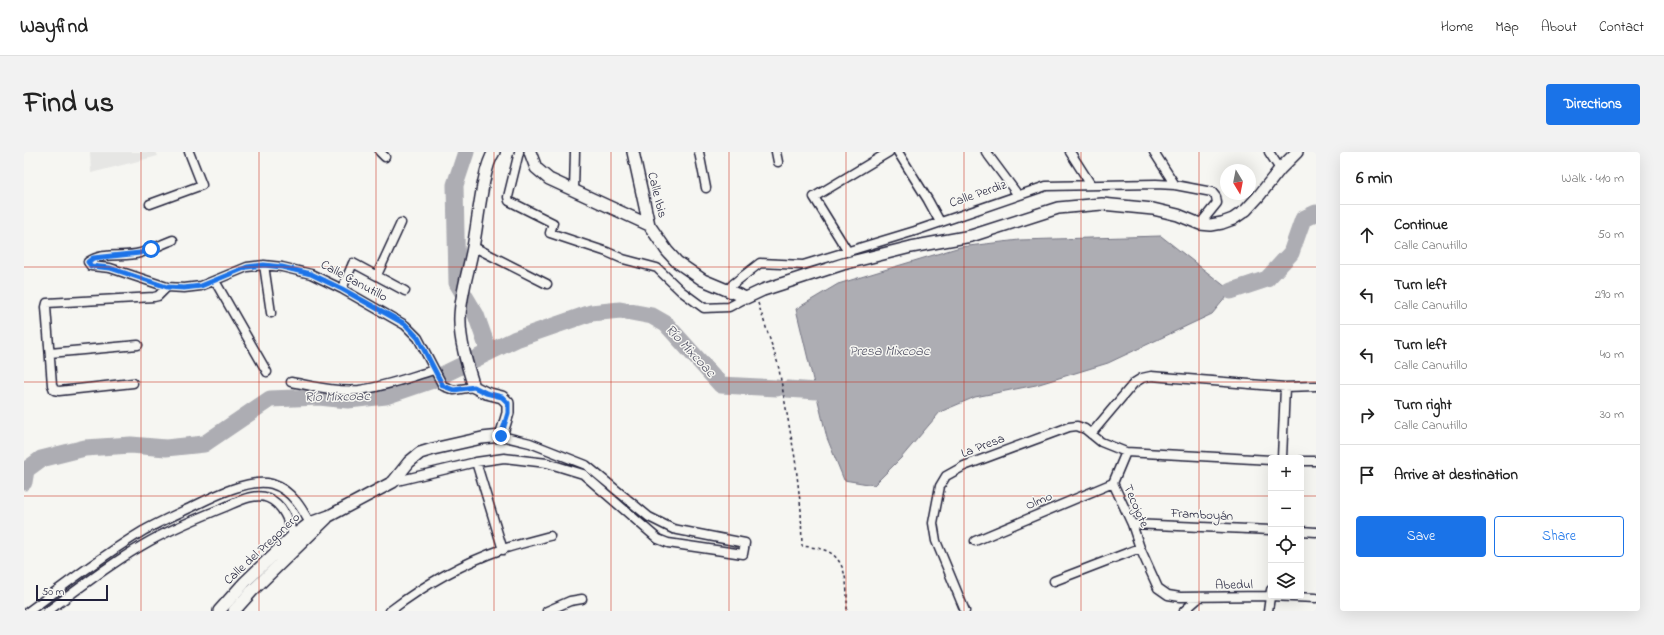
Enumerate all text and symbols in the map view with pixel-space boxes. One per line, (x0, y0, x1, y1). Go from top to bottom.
text: Wayfind (20, 14, 88, 41)
text: Home (1441, 17, 1473, 38)
text: Map (1495, 17, 1519, 38)
text: About (1541, 17, 1577, 38)
text: Contact (1599, 17, 1644, 38)
text: Find us (24, 84, 114, 125)
button: Directions (1546, 84, 1640, 125)
north arrow (1220, 164, 1256, 200)
text: 6 min (1356, 166, 1392, 191)
text: Walk · 410 m (1561, 169, 1624, 188)
street label: Calle Ibis (642, 170, 672, 220)
street label: Calle Perdiz (947, 175, 1010, 213)
text: Continue (1394, 214, 1448, 236)
icon: ahead (1356, 224, 1378, 246)
text: 50 m (1598, 225, 1624, 244)
text: Calle Canutillo (1394, 236, 1467, 255)
route start (142, 240, 160, 258)
street label: Calle Canutillo (317, 255, 391, 307)
text: Turn left (1394, 274, 1447, 296)
icon: left (1356, 284, 1378, 306)
text: 290 m (1595, 285, 1624, 304)
text: Calle Canutillo (1394, 296, 1467, 315)
water label: Río Mixcoac (660, 320, 720, 383)
text: Turn left (1394, 334, 1447, 356)
water label: Presa Mixcoac (849, 341, 930, 362)
icon: left (1356, 344, 1378, 366)
text: 40 m (1600, 345, 1624, 364)
text: Calle Canutillo (1394, 356, 1467, 375)
water label: Río Mixcoac (304, 386, 371, 408)
text: Turn right (1394, 394, 1452, 416)
icon: right (1356, 404, 1378, 426)
text: 30 m (1600, 405, 1624, 424)
text: Calle Canutillo (1394, 416, 1467, 435)
route end (492, 427, 510, 445)
street label: La Presa (958, 429, 1008, 463)
map controls (1268, 455, 1304, 599)
button: + (1268, 455, 1304, 491)
icon: arrive (1356, 464, 1378, 486)
text: Arrive at destination (1394, 464, 1518, 486)
street label: Tecojote (1118, 482, 1154, 531)
street label: Olmo (1023, 487, 1056, 515)
button: − (1268, 491, 1304, 527)
street label: Framboyán (1169, 504, 1234, 527)
street label: Calle del Pregonero (220, 508, 305, 590)
button: Save (1356, 516, 1486, 557)
button: Share (1494, 516, 1624, 557)
button: locate (1268, 527, 1304, 563)
button: layers (1268, 563, 1304, 599)
street label: Abedul (1215, 575, 1253, 595)
scale bar (36, 583, 108, 602)
text: 50 m (42, 584, 64, 600)

